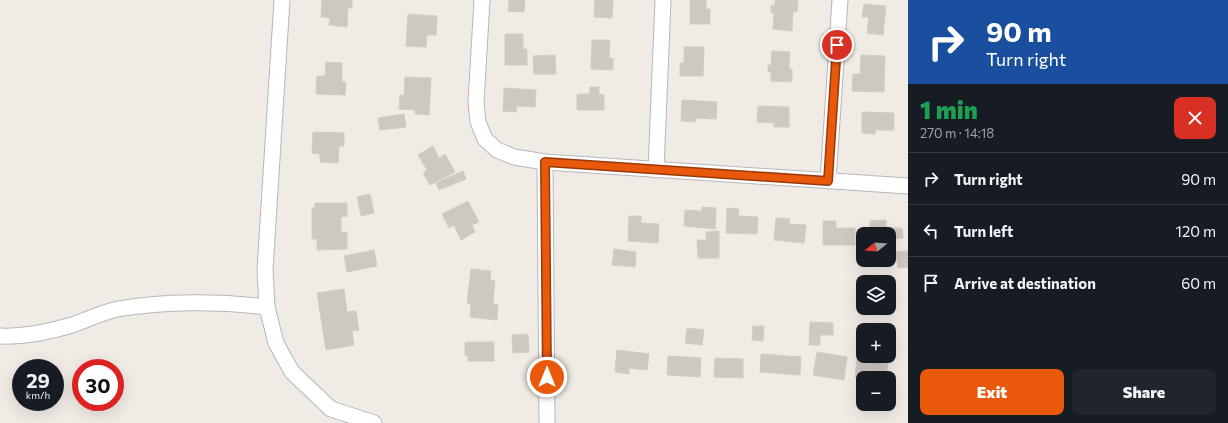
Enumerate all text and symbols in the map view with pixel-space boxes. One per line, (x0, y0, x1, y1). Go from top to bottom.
text: 90 m (986, 14, 1052, 48)
icon: right (920, 16, 972, 68)
pin (820, 28, 854, 62)
icon: arrive (826, 34, 848, 56)
text: Turn right (986, 48, 1066, 70)
text: 1 min (920, 95, 978, 124)
button: close (1174, 97, 1216, 139)
text: 270 m · 14:18 (920, 125, 994, 141)
icon: right (920, 168, 942, 190)
text: Turn right (954, 170, 1023, 188)
text: 90 m (1181, 170, 1216, 188)
icon: left (920, 220, 942, 242)
text: Turn left (954, 222, 1013, 240)
text: 120 m (1176, 222, 1216, 240)
north arrow (856, 227, 896, 267)
map controls (856, 227, 896, 411)
icon: arrive (920, 272, 942, 294)
text: Arrive at destination (954, 274, 1096, 292)
text: 60 m (1181, 274, 1216, 292)
button: layers (856, 275, 896, 315)
button: + (856, 323, 896, 363)
position arrow (526, 356, 568, 398)
speed limit sign: 30 (72, 359, 124, 411)
text: 29 (26, 368, 50, 392)
button: Exit (920, 369, 1064, 415)
button: Share (1072, 369, 1216, 415)
button: − (856, 371, 896, 411)
text: km/h (26, 389, 50, 401)

